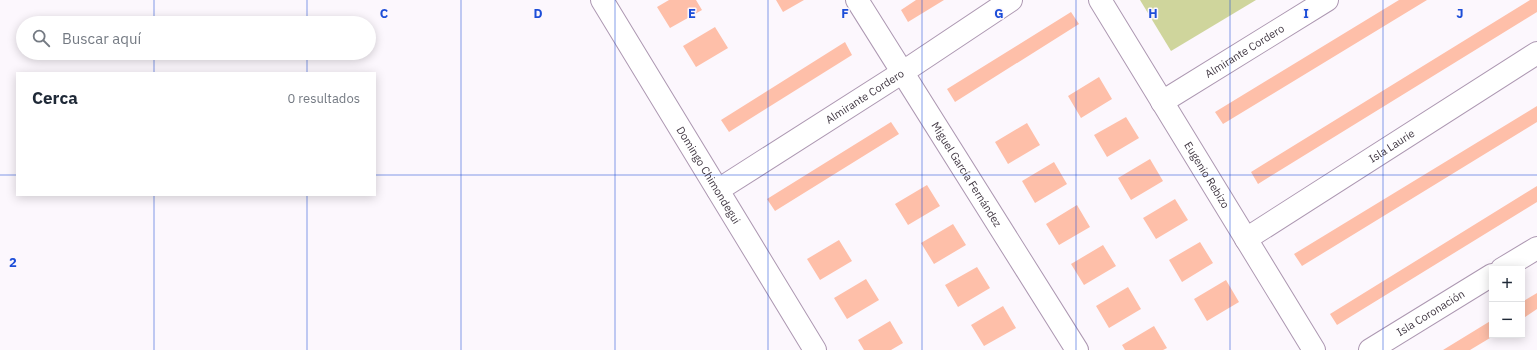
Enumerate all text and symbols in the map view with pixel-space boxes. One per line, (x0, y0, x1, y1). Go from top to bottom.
text: C (380, 5, 389, 22)
text: D (533, 5, 543, 22)
text: E (688, 5, 696, 22)
text: F (841, 5, 849, 22)
text: G (994, 5, 1004, 22)
text: H (1148, 5, 1158, 22)
text: I (1303, 5, 1309, 22)
text: J (1456, 5, 1464, 22)
search box (16, 16, 376, 60)
street label: Almirante Cordero (1202, 21, 1287, 81)
icon: search (30, 27, 52, 49)
text: Buscar aquí (62, 29, 141, 48)
street label: Almirante Cordero (823, 66, 907, 127)
text: Cerca (32, 87, 78, 109)
text: 0 resultados (287, 90, 360, 107)
street label: Miguel García Fernández (928, 119, 1005, 230)
street label: Domingo Chimondegui (674, 124, 744, 227)
street label: Isla Laurie (1366, 126, 1417, 166)
street label: Eugenio Rebizo (1181, 139, 1233, 211)
text: 2 (9, 254, 17, 271)
map controls (1489, 266, 1525, 338)
button: + (1489, 266, 1525, 302)
street label: Isla Coronación (1394, 287, 1467, 339)
button: − (1489, 302, 1525, 338)

